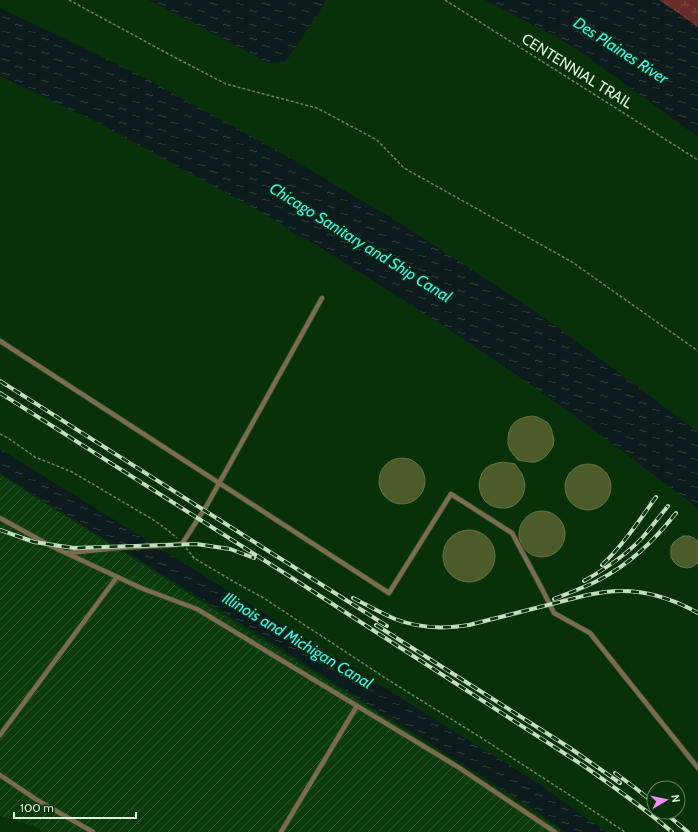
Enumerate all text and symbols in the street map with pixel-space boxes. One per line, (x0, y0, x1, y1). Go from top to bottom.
water label: Des Plaines River (570, 13, 672, 89)
street label: CENTENNIAL TRAIL (518, 30, 636, 113)
water label: Chicago Sanitary and Ship Canal (266, 178, 455, 307)
water label: Illinois and Michigan Canal (219, 588, 376, 693)
north arrow (646, 780, 686, 820)
text: N (668, 793, 683, 803)
scale bar (14, 794, 136, 820)
text: 100 m (20, 800, 54, 815)

